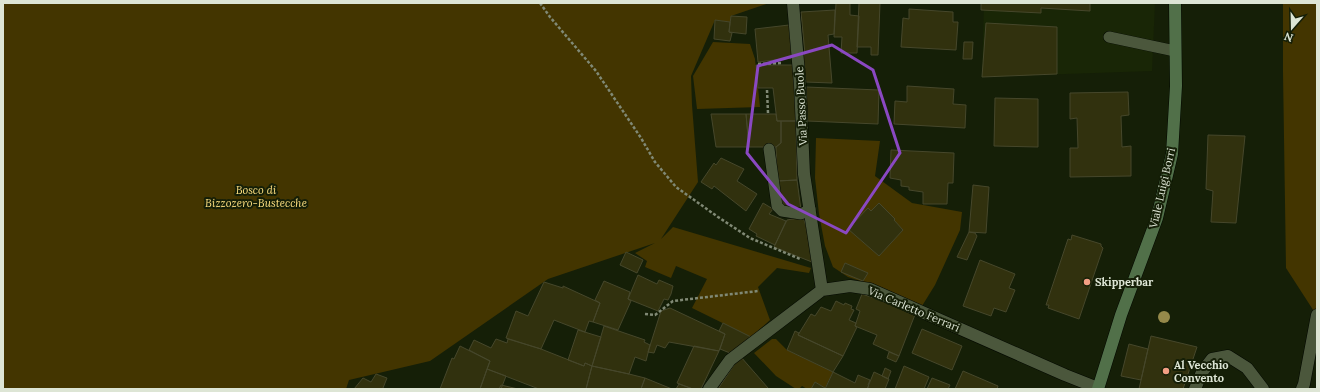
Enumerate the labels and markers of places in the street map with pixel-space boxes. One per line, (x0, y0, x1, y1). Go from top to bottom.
place label: Skipperbar (1095, 275, 1154, 289)
marker: Skipperbar (1082, 277, 1092, 287)
place label: Al Vecchio Convento (1174, 358, 1229, 385)
marker: Al Vecchio Convento (1161, 366, 1171, 376)

